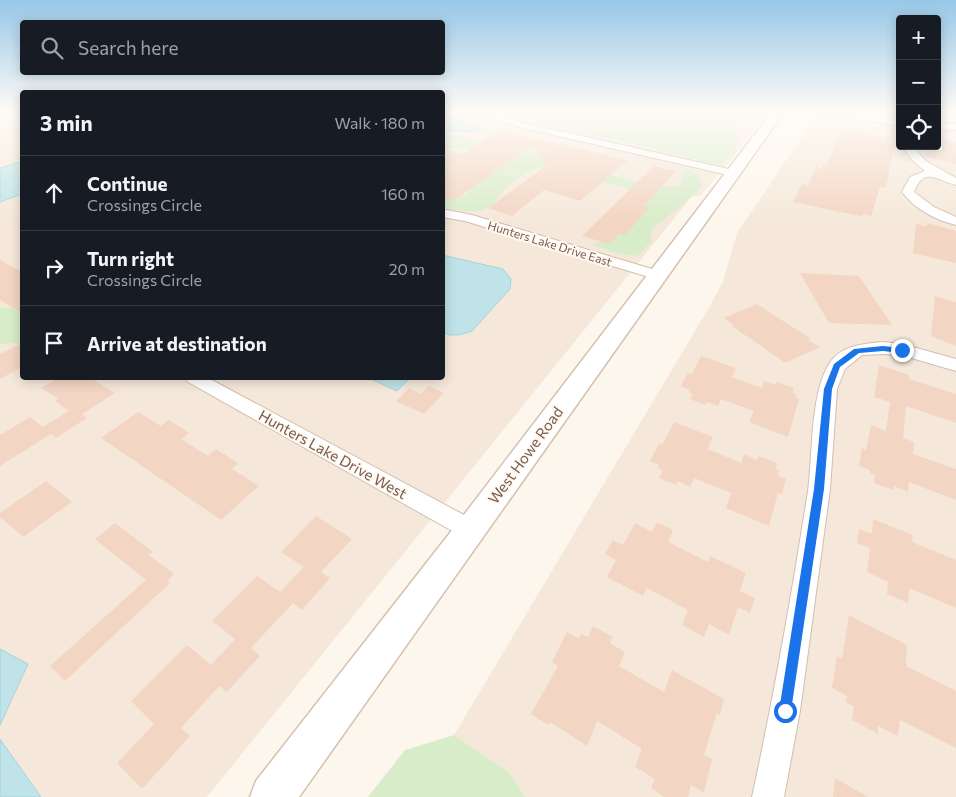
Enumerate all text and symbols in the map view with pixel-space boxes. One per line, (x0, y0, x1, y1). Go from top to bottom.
map controls (896, 15, 941, 150)
button: + (896, 15, 941, 60)
search box (20, 20, 445, 75)
icon: search (38, 34, 66, 62)
text: Search here (78, 36, 178, 59)
button: − (896, 60, 941, 105)
button: locate (896, 105, 941, 150)
text: 3 min (40, 110, 93, 135)
text: Walk · 180 m (335, 113, 425, 132)
text: Continue (87, 172, 167, 195)
icon: ahead (40, 179, 68, 207)
text: 160 m (381, 184, 425, 203)
text: Crossings Circle (87, 195, 202, 214)
street label: Hunters Lake Drive East (486, 217, 614, 269)
text: Turn right (87, 247, 174, 270)
icon: right (40, 254, 68, 282)
text: 20 m (389, 259, 425, 278)
text: Crossings Circle (87, 270, 202, 289)
icon: arrive (40, 329, 68, 357)
text: Arrive at destination (87, 332, 267, 355)
route end (891, 339, 914, 362)
street label: West Howe Road (484, 403, 566, 507)
street label: Hunters Lake Drive West (256, 406, 410, 502)
route start (774, 700, 797, 723)

